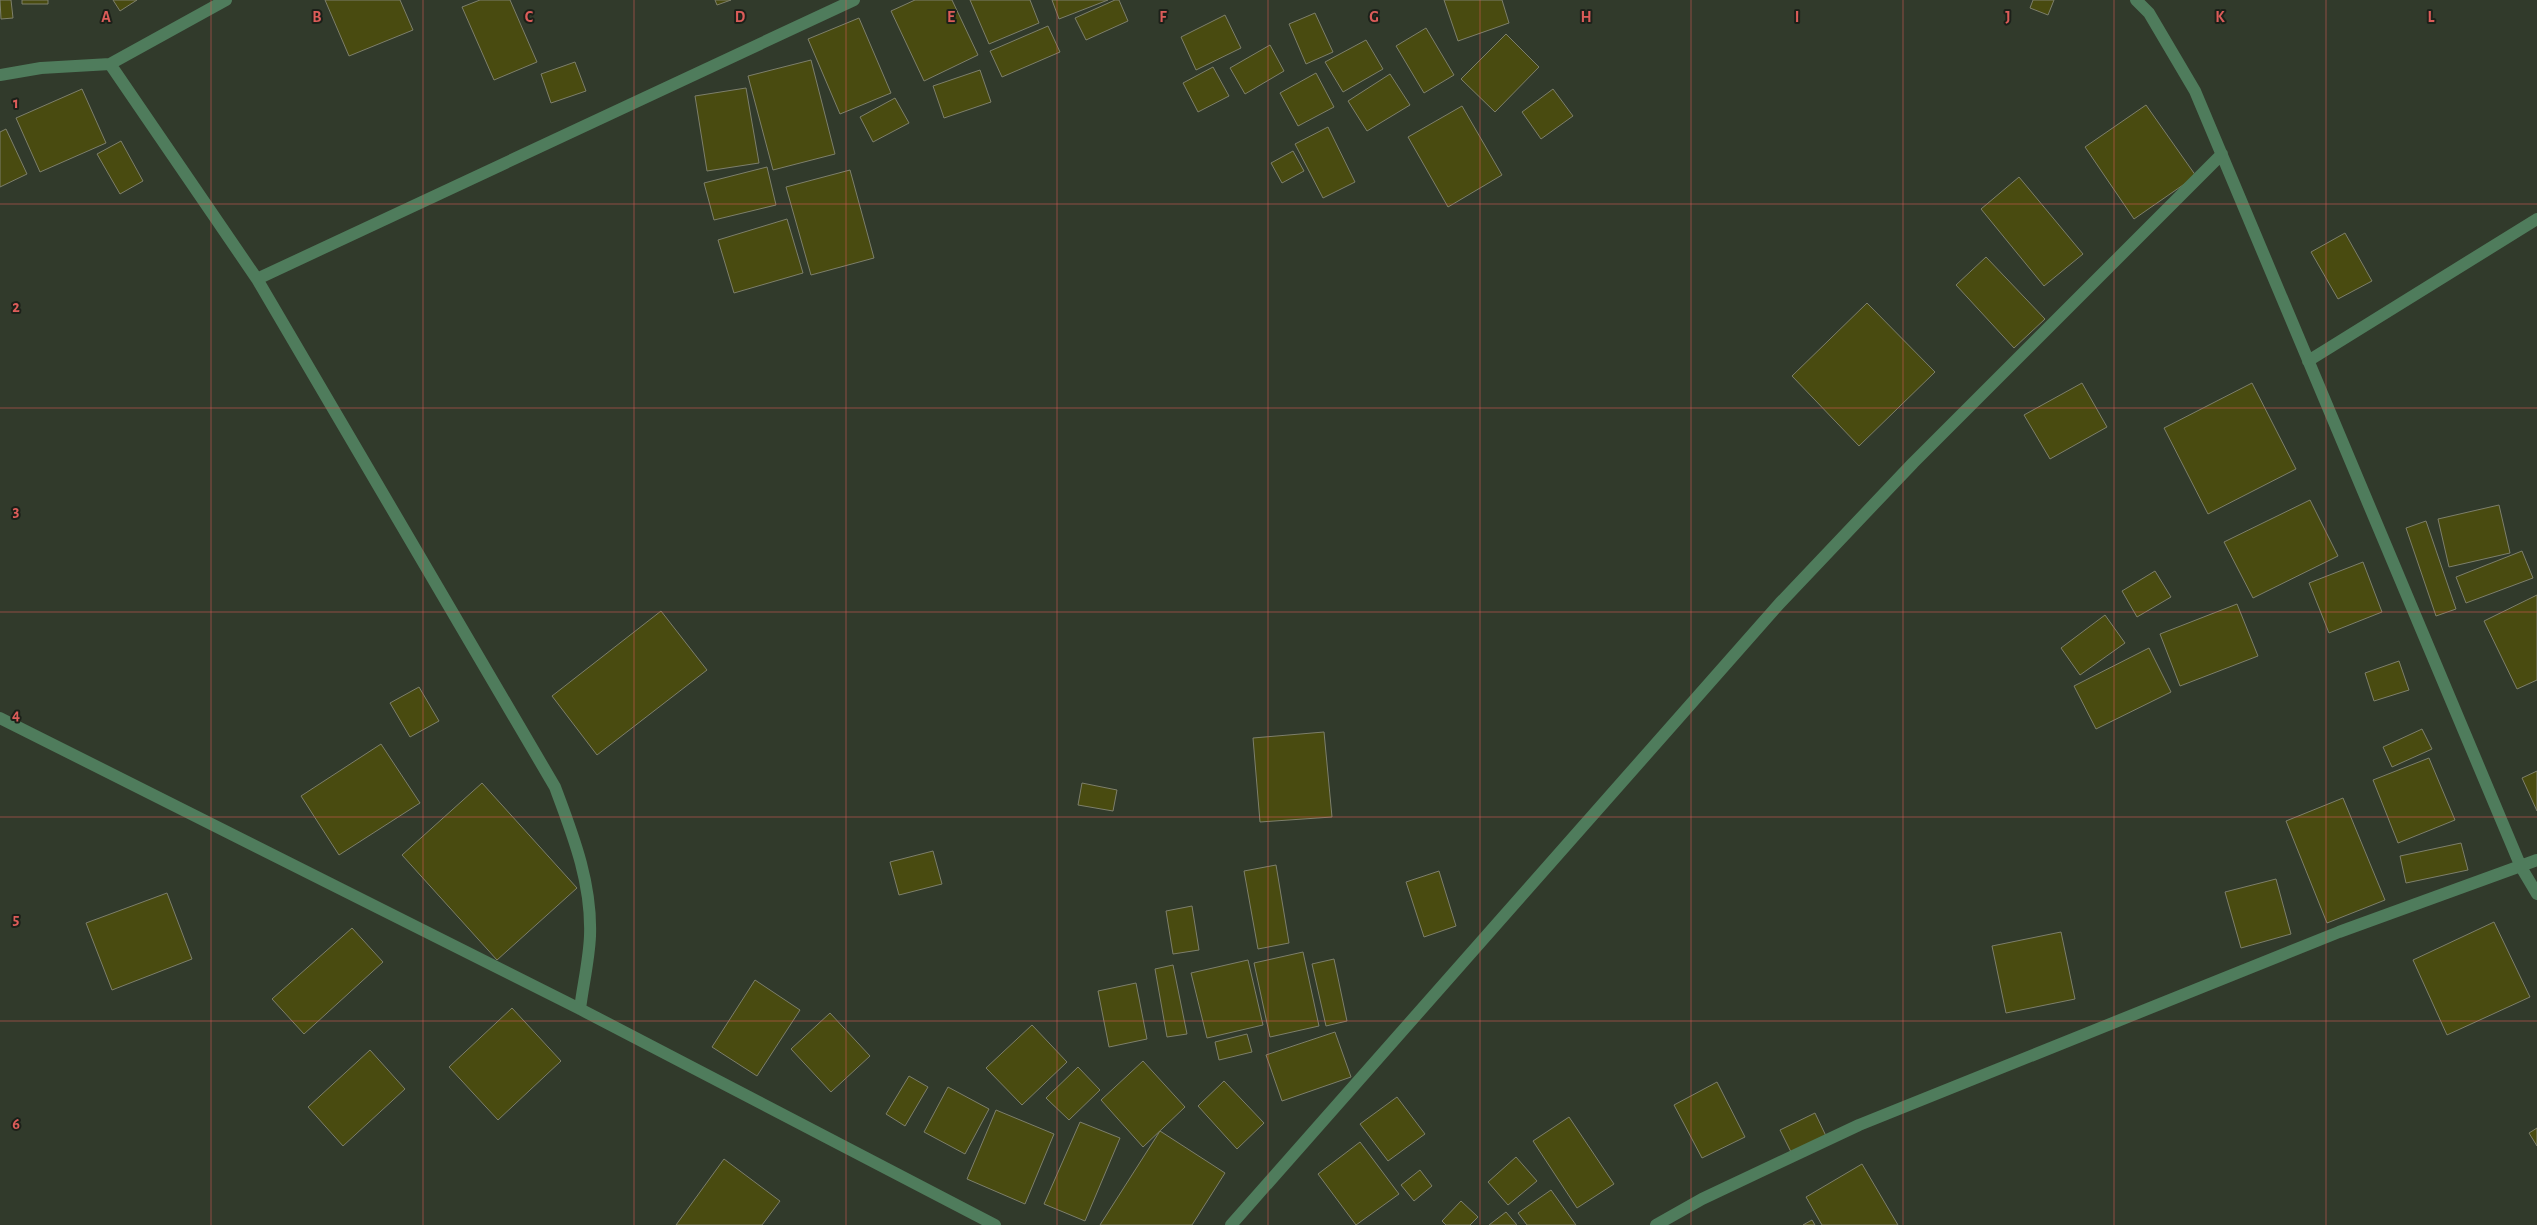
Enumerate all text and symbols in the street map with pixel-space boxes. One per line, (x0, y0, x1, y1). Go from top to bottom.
text: A (101, 9, 111, 25)
text: B (312, 9, 322, 25)
text: C (525, 9, 534, 25)
text: D (735, 9, 746, 25)
text: E (947, 9, 955, 25)
text: F (1159, 9, 1167, 25)
text: G (1369, 9, 1379, 25)
text: H (1580, 9, 1592, 25)
text: I (1795, 9, 1799, 25)
text: J (2005, 9, 2011, 25)
text: K (2215, 9, 2225, 25)
text: L (2428, 9, 2435, 25)
text: 1 (13, 95, 19, 111)
text: 2 (12, 299, 20, 315)
text: 3 (13, 503, 20, 519)
text: 4 (12, 707, 20, 723)
text: 5 (13, 911, 20, 927)
text: 6 (12, 1116, 20, 1132)

